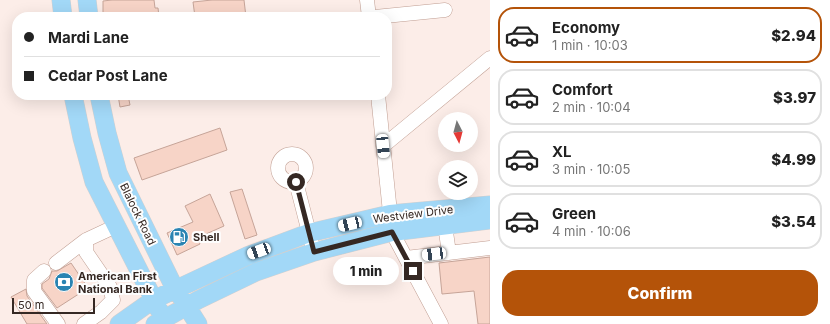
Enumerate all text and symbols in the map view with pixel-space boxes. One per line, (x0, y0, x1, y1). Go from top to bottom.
icon: car (504, 17, 540, 53)
text: Economy (552, 18, 620, 37)
text: $2.94 (771, 26, 816, 45)
text: Mardi Lane (48, 28, 129, 47)
text: 1 min · 10:03 (552, 37, 628, 53)
text: Cedar Post Lane (48, 66, 168, 85)
icon: car (504, 79, 540, 115)
text: Comfort (552, 80, 613, 99)
text: $3.97 (773, 88, 816, 107)
text: 2 min · 10:04 (552, 99, 631, 115)
north arrow (438, 112, 478, 152)
map controls (438, 112, 478, 200)
car (376, 133, 390, 159)
icon: car (504, 141, 540, 177)
text: XL (552, 142, 572, 161)
text: $4.99 (771, 150, 816, 169)
button: layers (438, 160, 478, 200)
text: 3 min · 10:05 (552, 161, 630, 177)
route start (287, 173, 305, 191)
street label: Blalock Road (117, 181, 159, 247)
street label: Westview Drive (372, 202, 454, 226)
icon: car (504, 203, 540, 239)
text: Green (552, 204, 596, 223)
text: $3.54 (771, 212, 816, 231)
car (337, 215, 363, 233)
text: 4 min · 10:06 (552, 223, 631, 239)
fuel station icon: Shell (168, 226, 190, 248)
place label: Shell (193, 230, 220, 244)
car (246, 241, 272, 261)
car (421, 247, 447, 261)
callout: 1 min (333, 257, 399, 285)
route end (404, 262, 422, 280)
text: 1 min (350, 263, 382, 279)
place label: American First National Bank (78, 269, 157, 296)
button: Confirm (502, 270, 818, 316)
bank icon: American First National Bank (53, 271, 75, 293)
scale bar (12, 296, 95, 315)
text: 50 m (18, 298, 44, 312)

